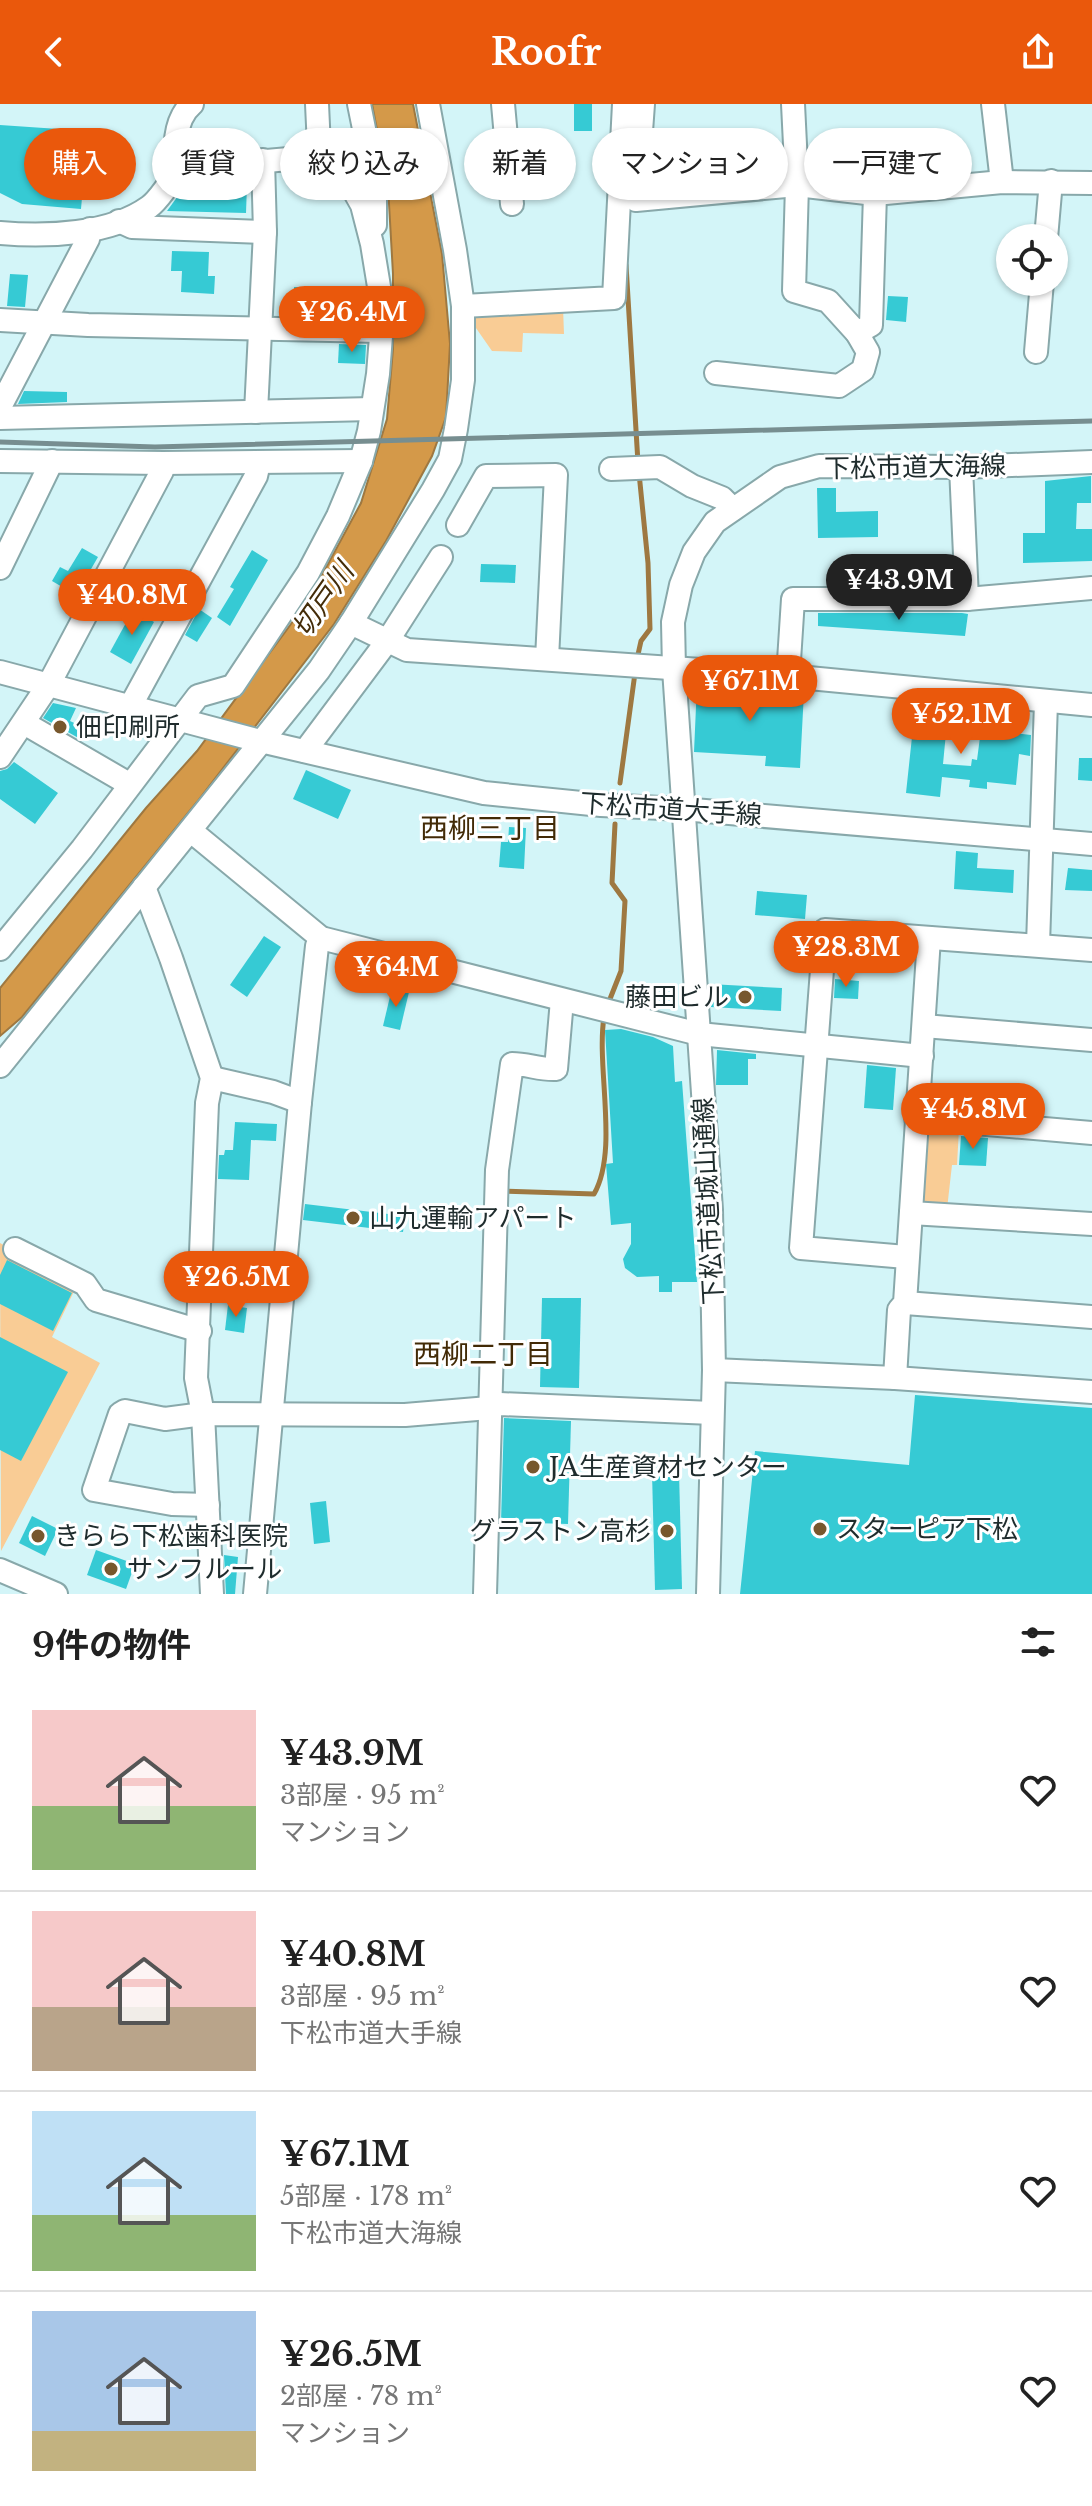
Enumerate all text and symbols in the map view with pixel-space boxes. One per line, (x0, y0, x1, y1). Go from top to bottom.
icon: back (32, 30, 76, 74)
text: Roofr (491, 30, 601, 75)
icon: share (1016, 30, 1060, 74)
chip: 購入 (24, 128, 136, 200)
chip: 賃貸 (152, 128, 264, 200)
chip: 絞り込み (280, 128, 448, 200)
chip: 新着 (464, 128, 576, 200)
chip: マンション (592, 128, 788, 200)
chip: 一戸建て (804, 128, 972, 200)
map controls (996, 224, 1068, 296)
button: locate (996, 224, 1068, 296)
pin: ¥26.4M (287, 286, 417, 354)
text: ¥26.4M (297, 296, 407, 328)
street label: 下松市道大海線 (824, 449, 1006, 485)
water label: 切戸川 (285, 553, 363, 644)
pin: ¥43.9M (834, 554, 964, 622)
text: ¥43.9M (844, 564, 954, 596)
pin: ¥40.8M (67, 569, 197, 637)
text: ¥40.8M (76, 579, 188, 611)
pin: ¥67.1M (685, 655, 815, 723)
text: ¥67.1M (700, 665, 800, 697)
pin: ¥52.1M (896, 688, 1026, 756)
text: ¥52.1M (910, 698, 1012, 730)
place label: 佃印刷所 (76, 711, 180, 743)
marker: 佃印刷所 (51, 718, 69, 736)
street label: 下松市道大手線 (579, 787, 763, 831)
district label: 西柳三丁目 (420, 811, 560, 846)
pin: ¥28.3M (781, 921, 911, 989)
text: ¥28.3M (792, 931, 900, 963)
pin: ¥64M (349, 941, 443, 1009)
text: ¥64M (353, 951, 439, 983)
place label: 藤田ビル (625, 981, 729, 1013)
marker: 藤田ビル (736, 988, 754, 1006)
pin: ¥45.8M (908, 1083, 1038, 1151)
text: ¥45.8M (919, 1093, 1027, 1125)
street label: 下松市道城山通線 (687, 1096, 729, 1306)
place label: 山九運輸アパート (369, 1202, 576, 1234)
marker: 山九運輸アパート (344, 1209, 362, 1227)
pin: ¥26.5M (171, 1251, 301, 1319)
text: ¥26.5M (182, 1261, 290, 1293)
district label: 西柳二丁目 (413, 1337, 553, 1372)
place label: JA生産資材センター (546, 1451, 787, 1483)
marker: JA生産資材センター (524, 1458, 542, 1476)
place label: スターピア下松 (836, 1513, 1018, 1545)
place label: グラストン高杉 (470, 1515, 651, 1547)
place label: きらら下松歯科医院 (54, 1520, 288, 1552)
marker: スターピア下松 (811, 1520, 829, 1538)
marker: グラストン高杉 (658, 1522, 676, 1540)
marker: きらら下松歯科医院 (29, 1527, 47, 1545)
place label: サンフルール (127, 1553, 282, 1585)
marker: サンフルール (102, 1560, 120, 1578)
icon: filters (1016, 1620, 1060, 1664)
text: 9件の物件 (32, 1624, 191, 1666)
text: ¥43.9M (280, 1732, 424, 1774)
icon: home (96, 1742, 192, 1838)
icon: heart (1016, 1768, 1060, 1812)
text: 3部屋 · 95 m² (280, 1779, 445, 1811)
text: マンション (280, 1816, 410, 1848)
text: ¥40.8M (280, 1933, 426, 1975)
icon: home (96, 1943, 192, 2039)
icon: heart (1016, 1969, 1060, 2013)
text: 3部屋 · 95 m² (280, 1980, 445, 2012)
text: 下松市道大手線 (280, 2017, 462, 2049)
text: ¥67.1M (280, 2133, 410, 2175)
icon: home (96, 2143, 192, 2239)
icon: heart (1016, 2169, 1060, 2213)
text: 5部屋 · 178 m² (280, 2180, 452, 2212)
text: 下松市道大海線 (280, 2217, 462, 2249)
text: ¥26.5M (280, 2333, 422, 2375)
icon: home (96, 2343, 192, 2439)
icon: heart (1016, 2369, 1060, 2413)
text: 2部屋 · 78 m² (280, 2380, 442, 2412)
text: マンション (280, 2417, 410, 2449)

